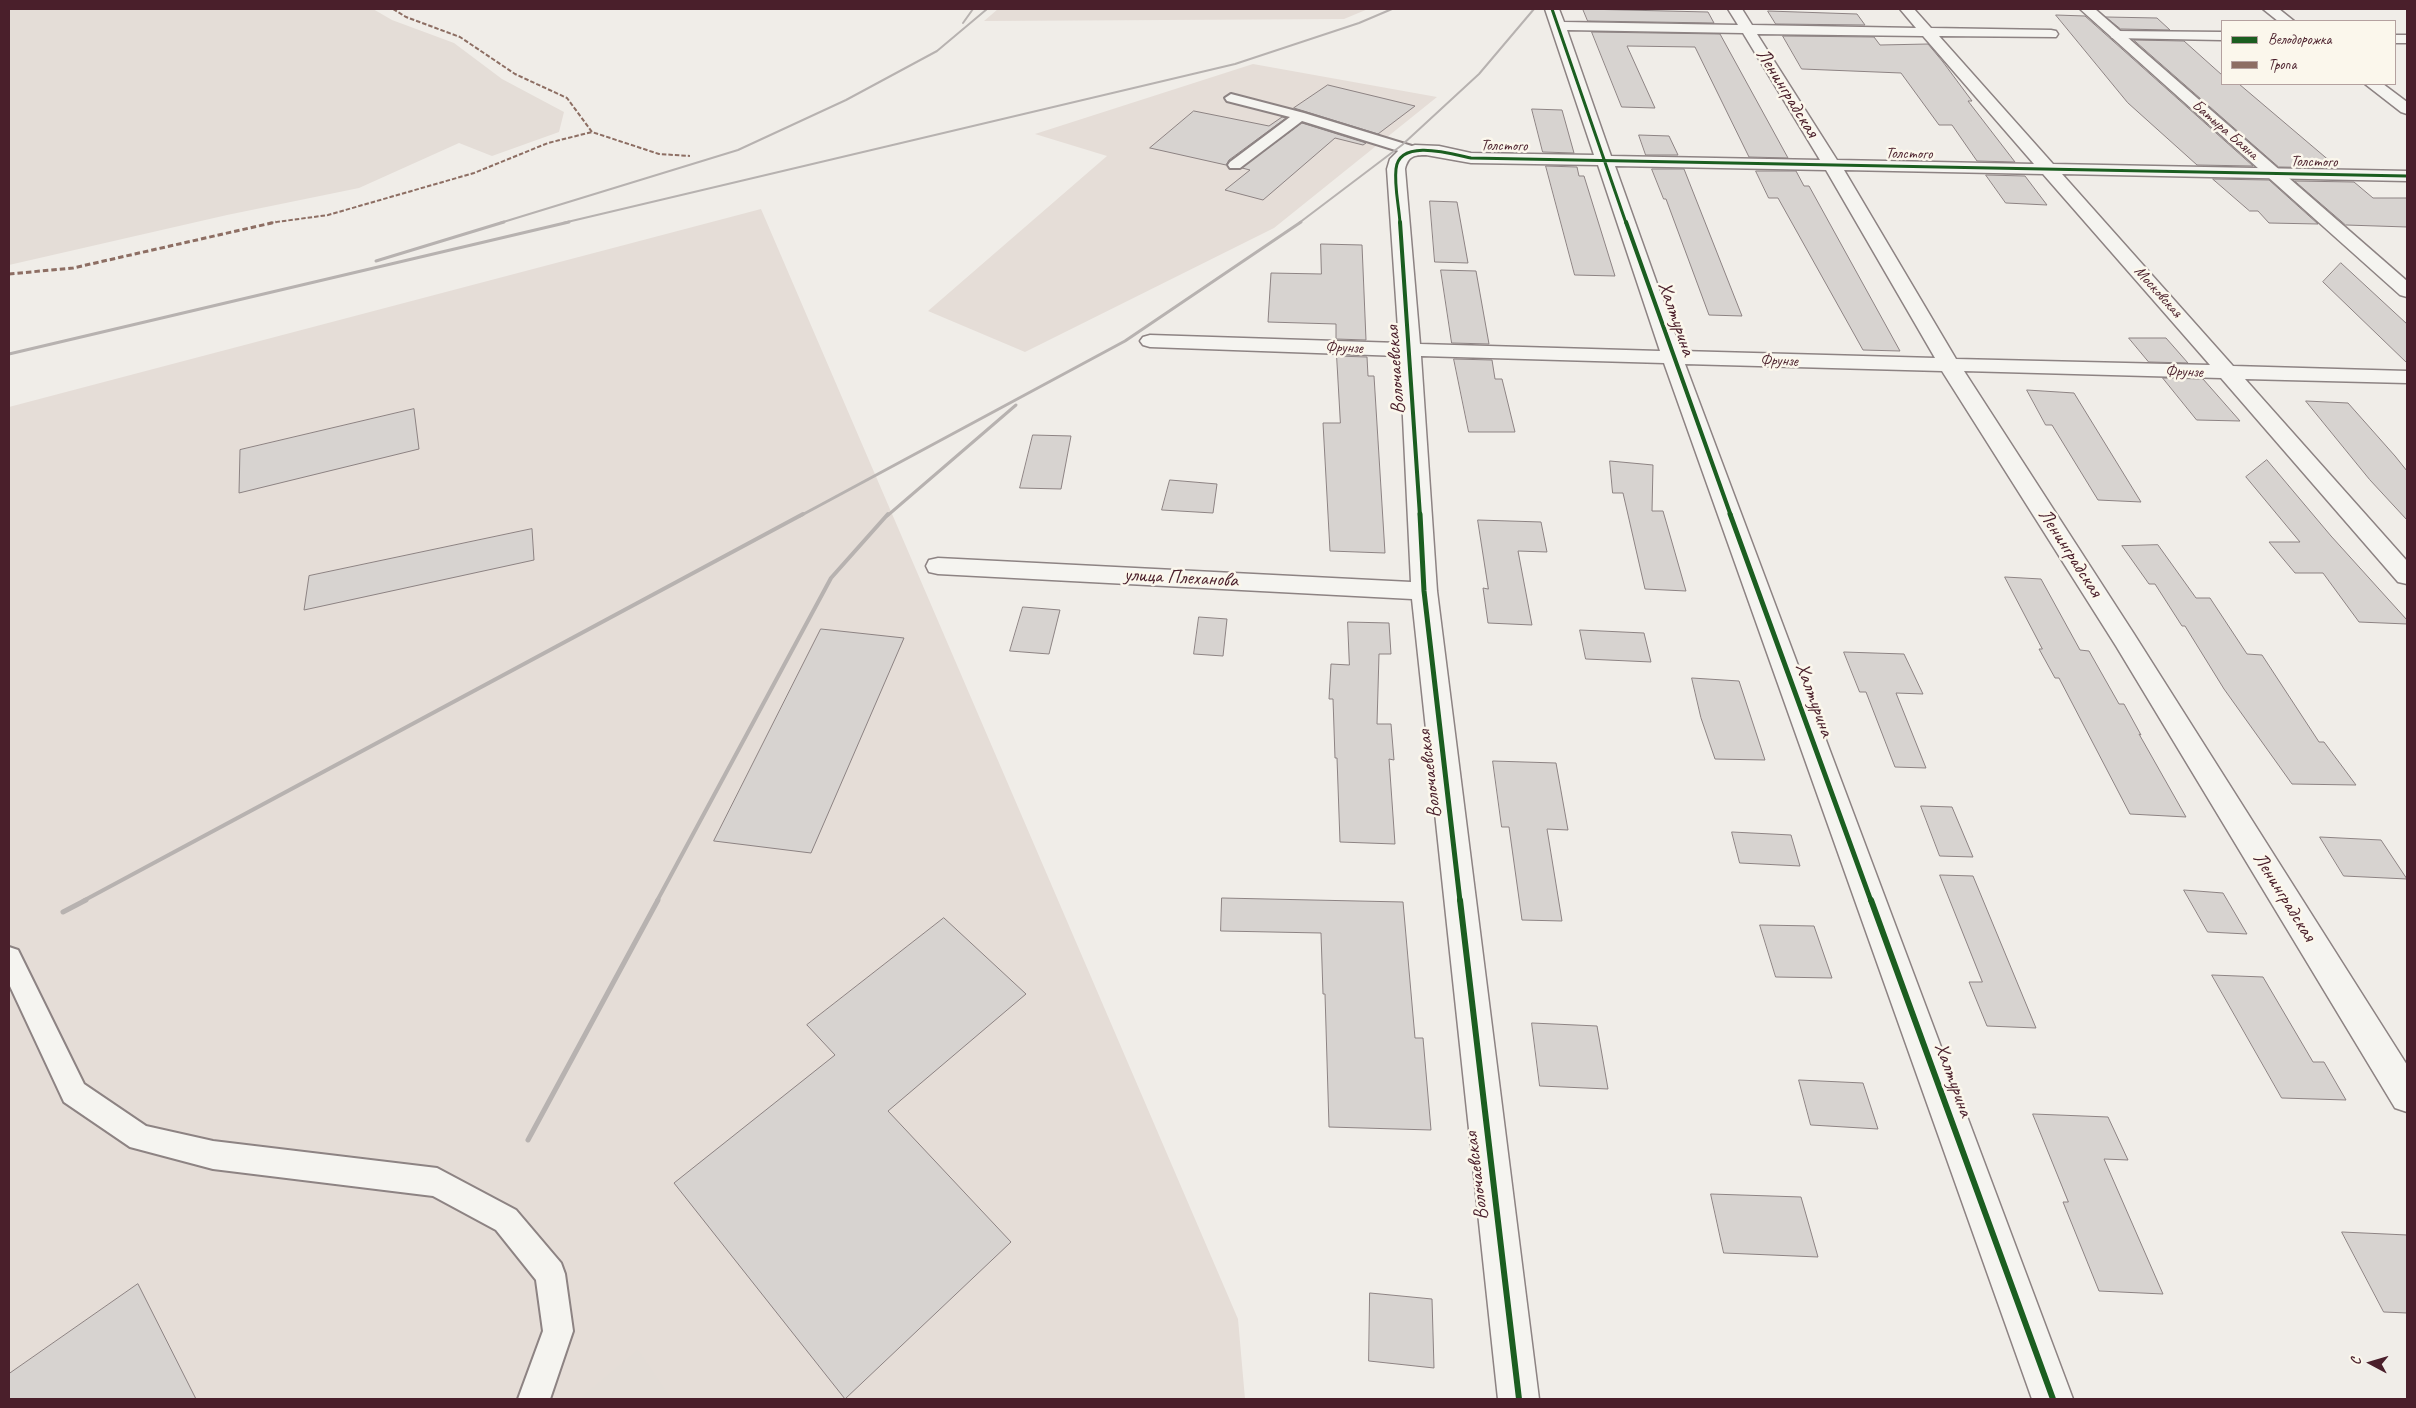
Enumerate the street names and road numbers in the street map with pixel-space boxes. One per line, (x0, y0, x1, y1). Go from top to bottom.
street label: Ленинградская (1750, 44, 1824, 142)
street label: Батыра Баяна (2188, 96, 2262, 164)
street label: Толстого (1480, 136, 1528, 156)
street label: Толстого (1885, 144, 1933, 164)
street label: Толстого (2290, 152, 2338, 172)
street label: Московская (2130, 262, 2186, 322)
street label: Халтурина (1652, 279, 1700, 359)
street label: Волочаевская (1381, 325, 1411, 415)
street label: Фрунзе (1325, 338, 1363, 358)
street label: Фрунзе (1760, 351, 1798, 371)
street label: Фрунзе (2165, 362, 2203, 382)
street label: Ленинградская (2033, 504, 2107, 602)
street label: улица Плеханова (1123, 563, 1239, 593)
street label: Халтурина (1790, 660, 1838, 740)
street label: Волочаевская (1413, 729, 1447, 819)
street label: Ленинградская (2247, 848, 2321, 946)
street label: Халтурина (1929, 1040, 1977, 1120)
street label: Волочаевская (1460, 1131, 1494, 1221)

